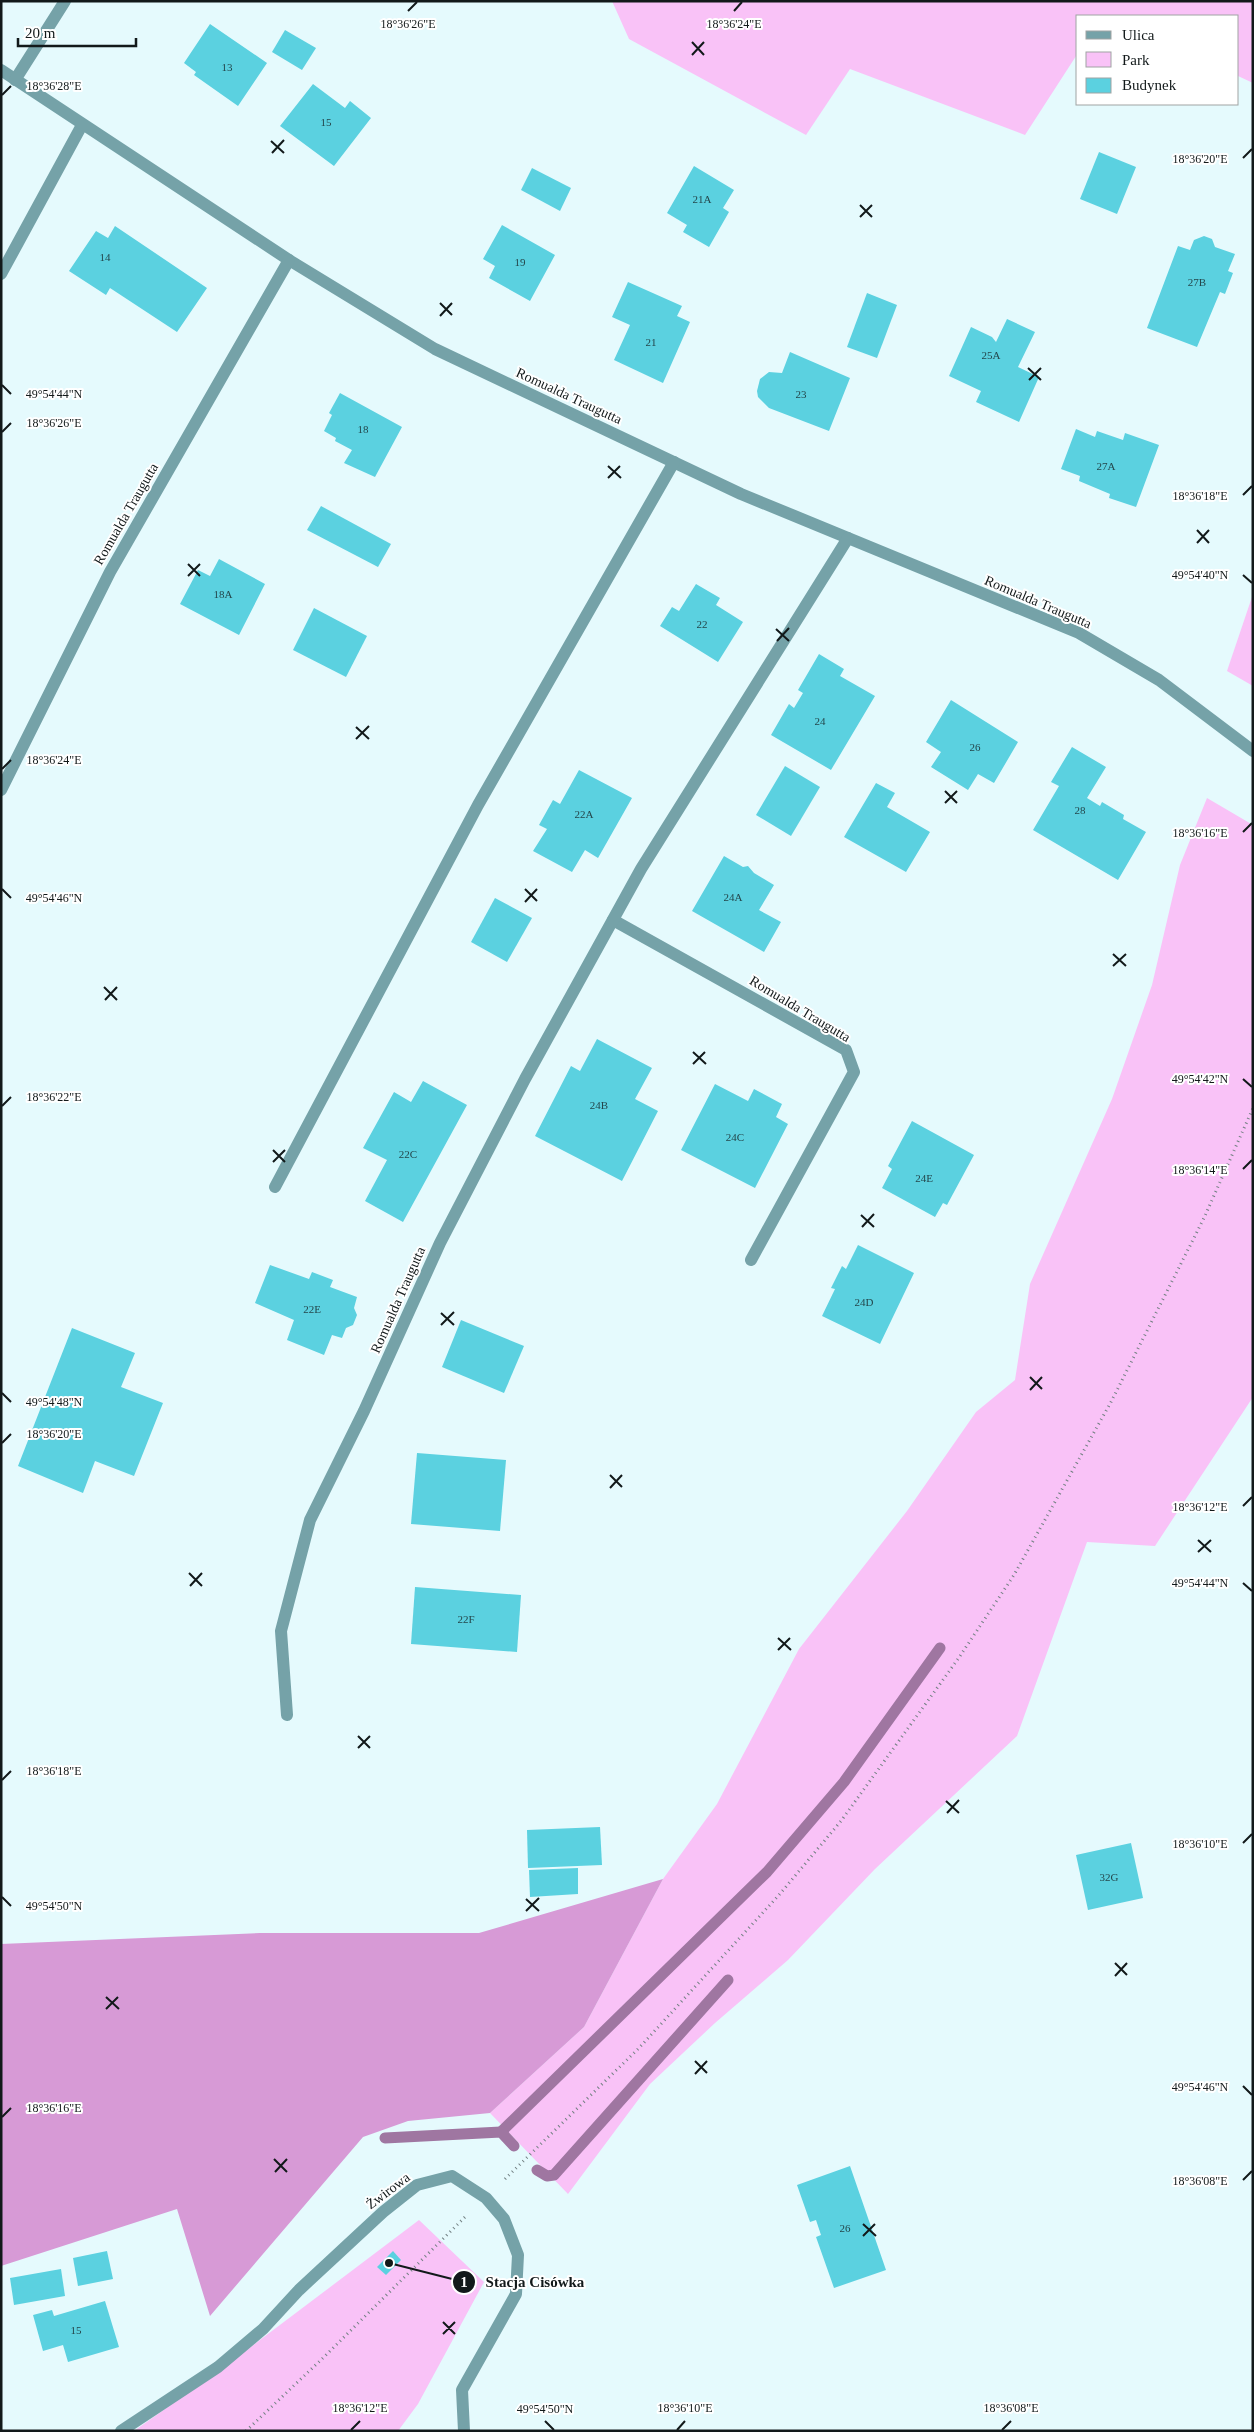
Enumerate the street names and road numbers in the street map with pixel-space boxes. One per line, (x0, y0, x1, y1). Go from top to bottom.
street label: Romualda Traugutta (514, 365, 625, 427)
street label: Romualda Traugutta (91, 460, 162, 567)
street label: Romualda Traugutta (982, 573, 1094, 632)
street label: Romualda Traugutta (747, 973, 854, 1045)
street label: Romualda Traugutta (368, 1244, 428, 1355)
street label: Żwirowa (363, 2169, 413, 2212)

